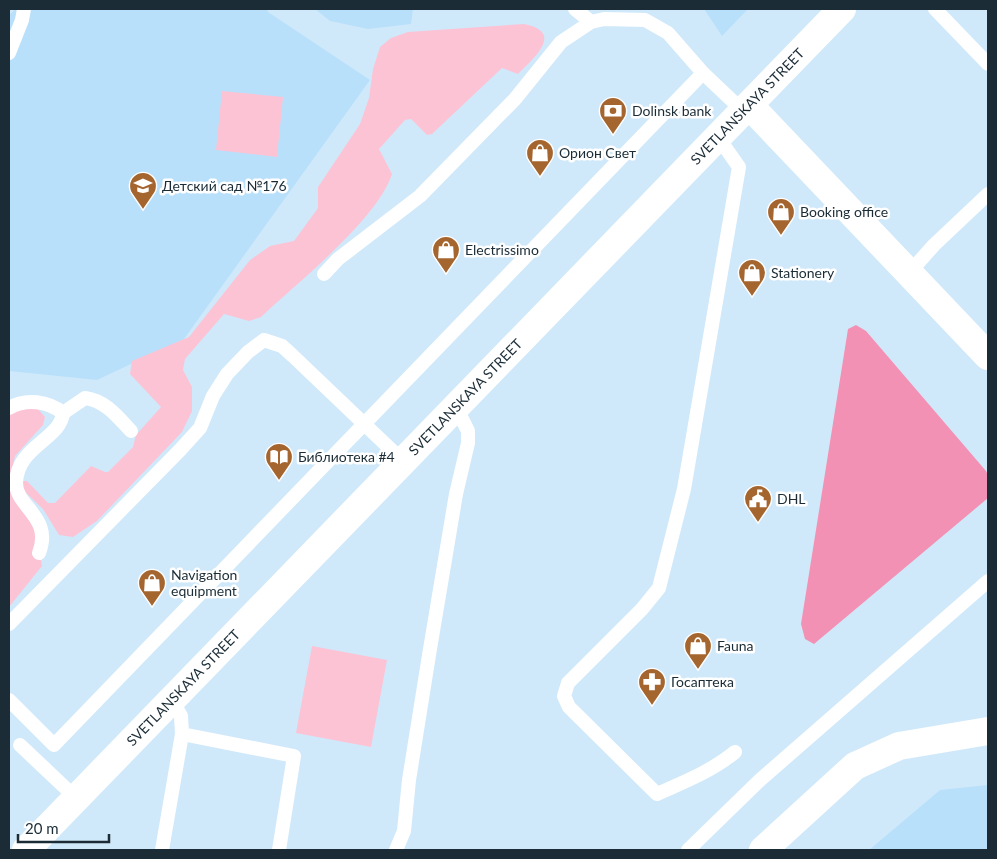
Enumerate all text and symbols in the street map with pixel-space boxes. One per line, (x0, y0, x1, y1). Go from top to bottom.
street label: SVETLANSKAYA STREET (687, 44, 808, 168)
bank icon: Dolinsk bank (598, 96, 628, 135)
place label: Dolinsk bank (632, 102, 712, 119)
shop icon: Орион Свет (525, 138, 555, 177)
place label: Орион Свет (559, 144, 636, 161)
school or university icon: Детский сад №176 (128, 171, 158, 210)
place label: Детский сад №176 (162, 177, 287, 194)
shop icon: Booking office (766, 197, 796, 236)
place label: Booking office (800, 203, 888, 220)
shop icon: Electrissimo (431, 235, 461, 274)
place label: Electrissimo (465, 241, 539, 258)
shop icon: Stationery (737, 258, 767, 297)
place label: Stationery (771, 264, 835, 281)
street label: SVETLANSKAYA STREET (405, 335, 526, 459)
library icon: Библиотека #4 (264, 442, 294, 481)
place label: Библиотека #4 (298, 448, 395, 465)
public building icon: DHL (743, 484, 773, 523)
place label: DHL (777, 490, 806, 507)
place label: Navigation equipment (171, 566, 237, 599)
shop icon: Navigation equipment (137, 568, 167, 607)
street label: SVETLANSKAYA STREET (123, 625, 244, 749)
shop icon: Fauna (683, 631, 713, 670)
place label: Fauna (717, 637, 753, 654)
pharmacy icon: Госаптека (637, 667, 667, 706)
place label: Госаптека (671, 673, 734, 690)
scale bar (18, 812, 109, 844)
text: 20 m (25, 819, 59, 837)

